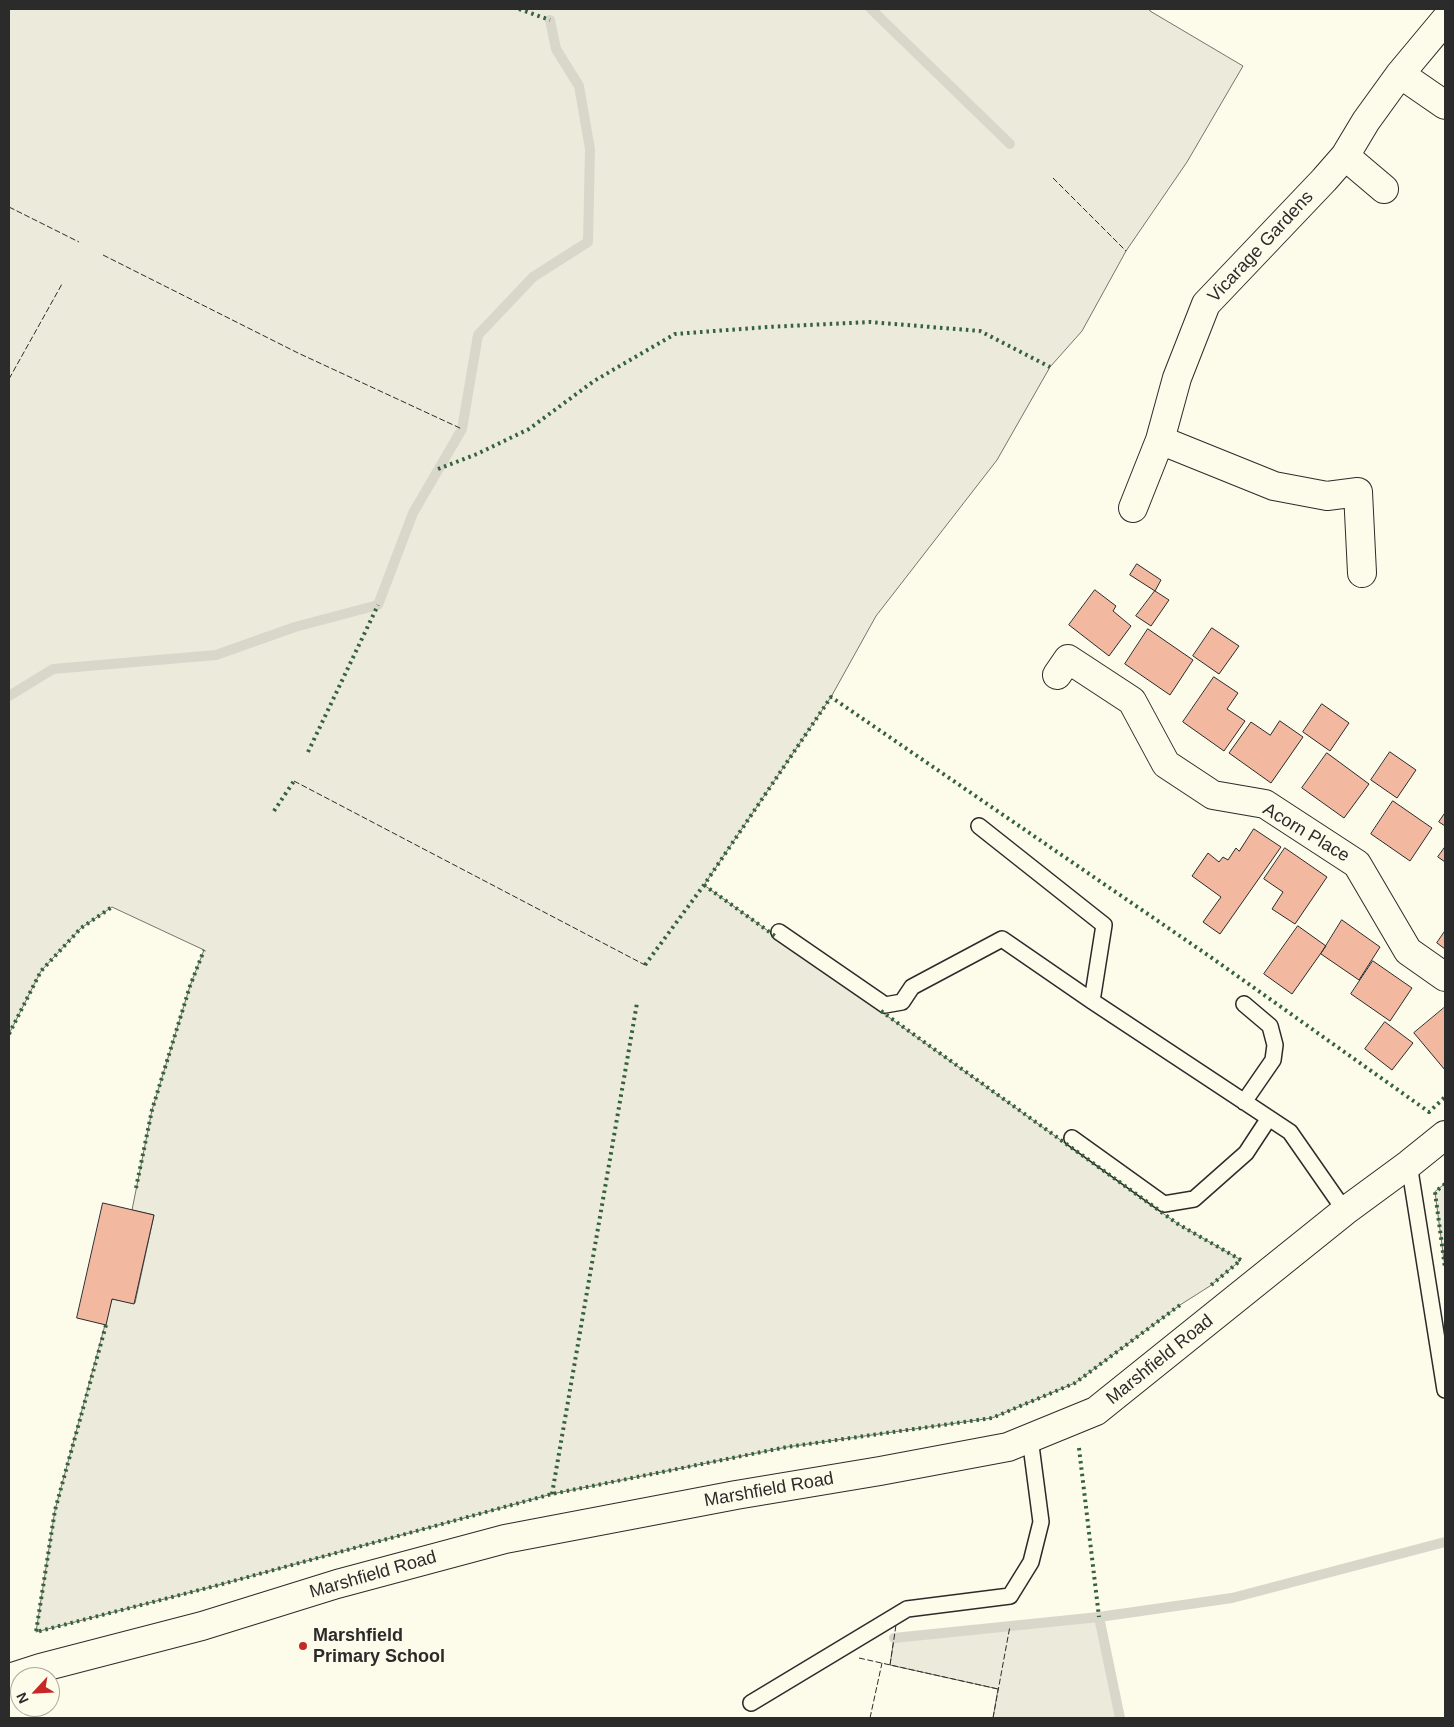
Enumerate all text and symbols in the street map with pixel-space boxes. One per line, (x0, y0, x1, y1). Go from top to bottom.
street label: Vicarage Gardens (1204, 187, 1318, 307)
street label: Acorn Place (1259, 799, 1353, 867)
street label: Marshfield Road (1102, 1310, 1218, 1410)
street label: Marshfield Road (703, 1468, 835, 1512)
street label: Marshfield Road (307, 1547, 439, 1603)
place label: Marshfield Primary School (313, 1625, 445, 1668)
marker: Marshfield Primary School (297, 1640, 309, 1652)
north arrow (10, 1667, 60, 1717)
text: N (13, 1690, 32, 1706)

